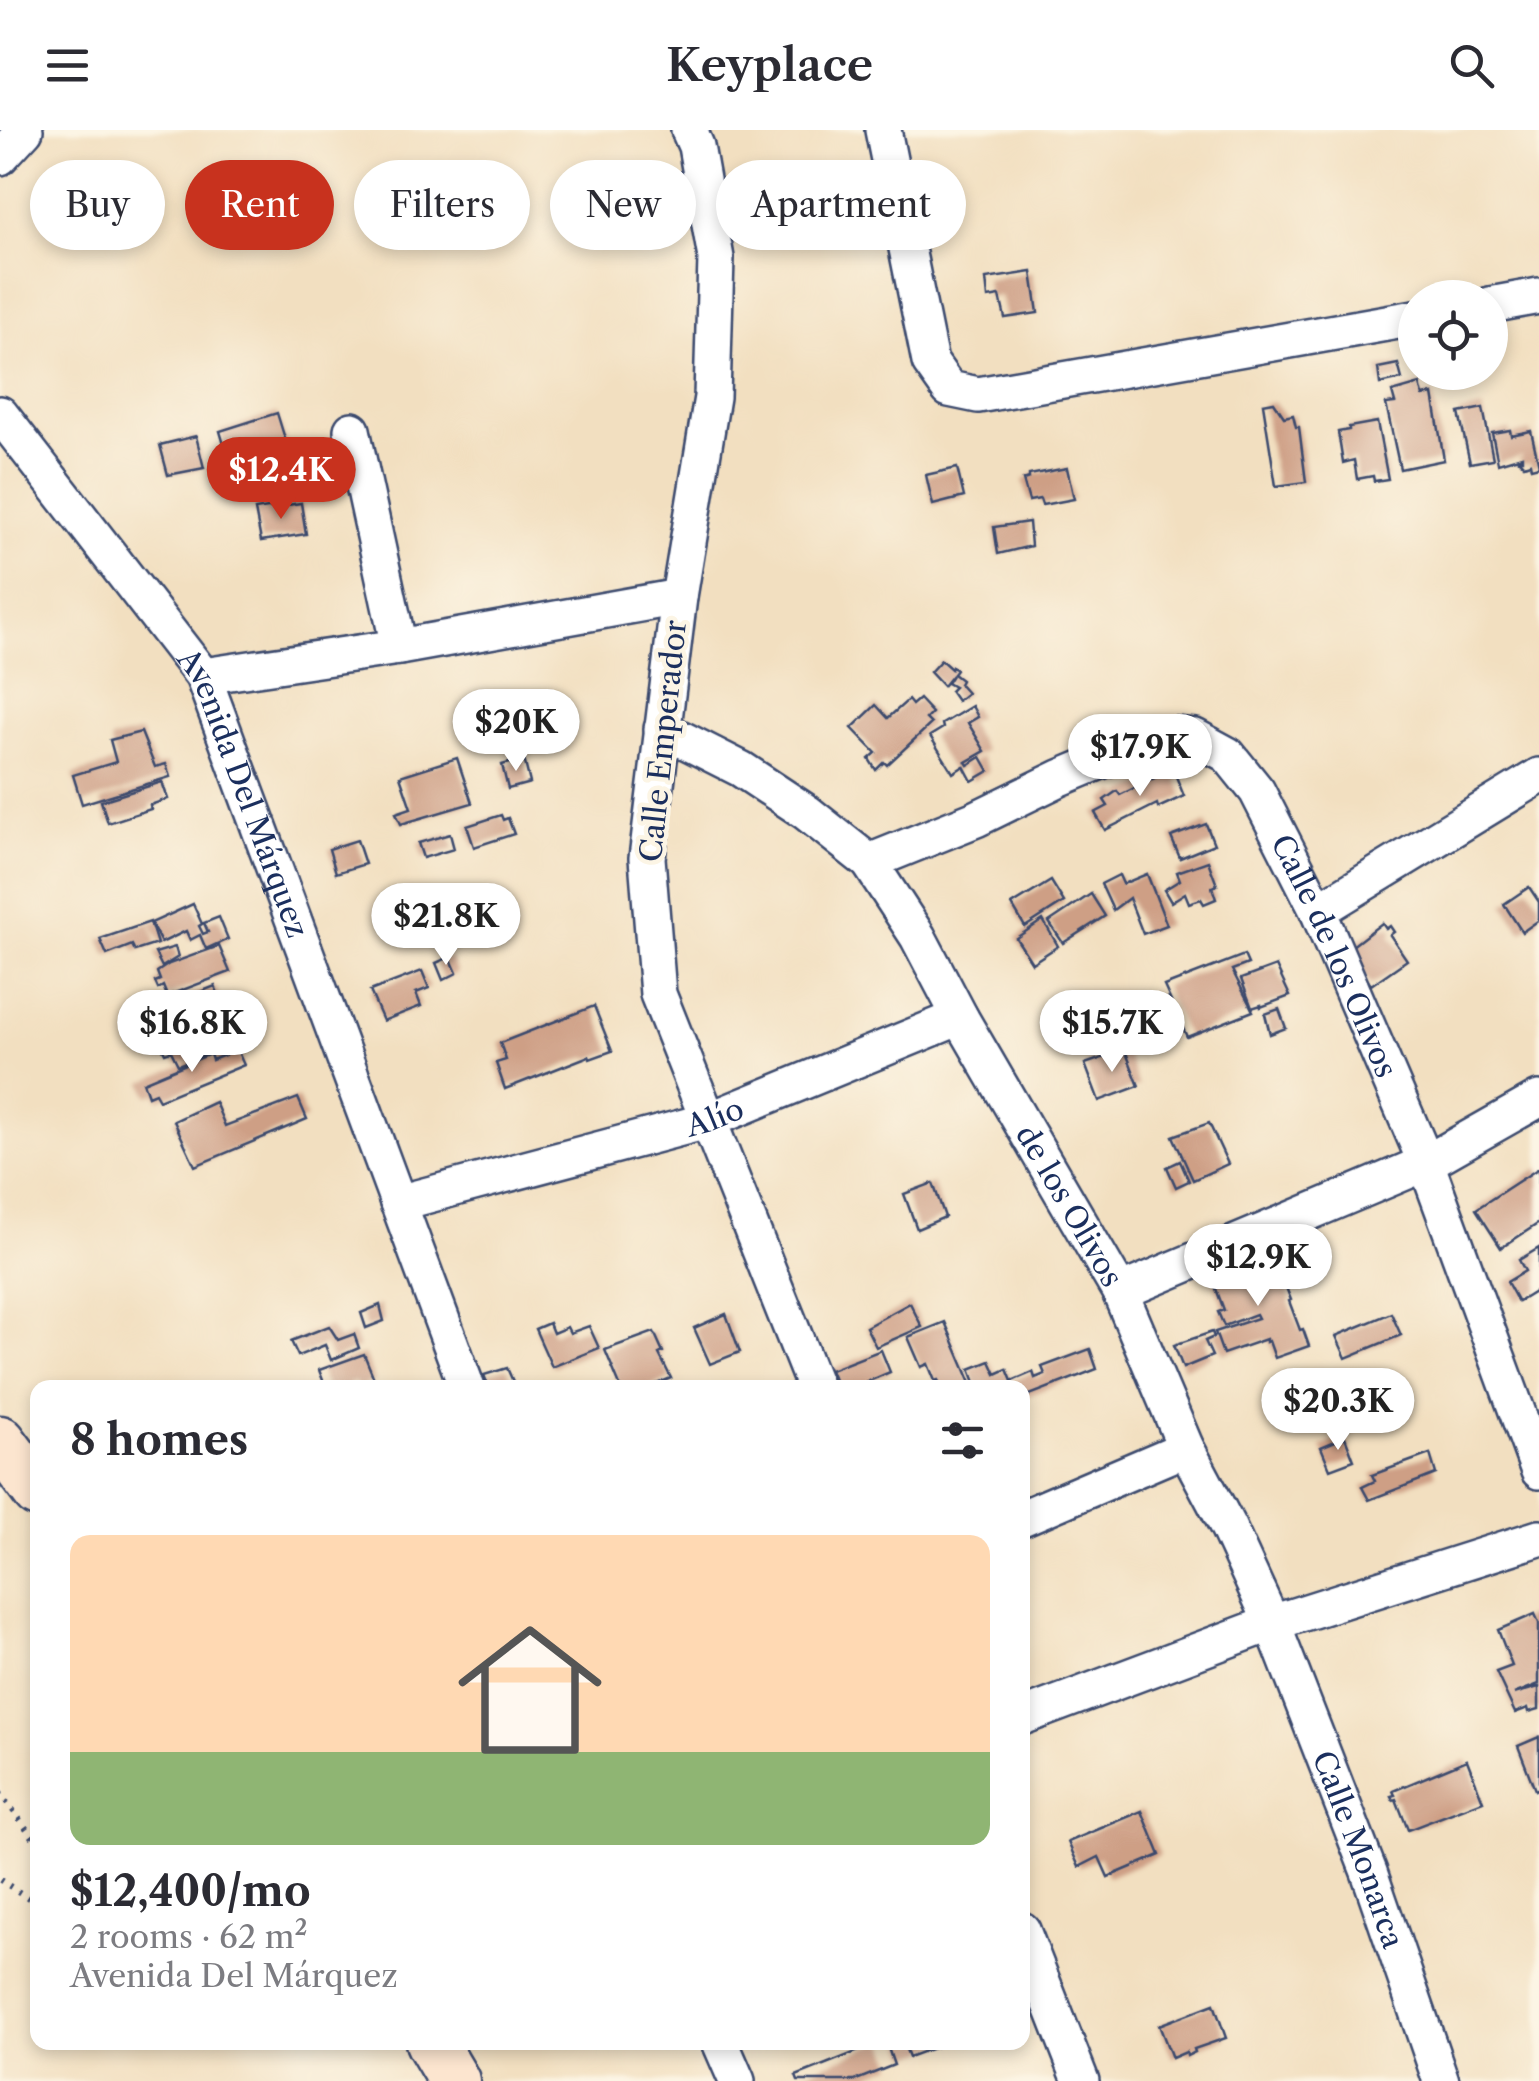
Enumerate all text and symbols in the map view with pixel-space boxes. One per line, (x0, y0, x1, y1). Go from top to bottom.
text: Keyplace (666, 37, 873, 93)
icon: menu (40, 38, 95, 93)
icon: search (1444, 38, 1499, 93)
chip: Buy (30, 160, 165, 250)
chip: Rent (185, 160, 334, 250)
chip: Filters (354, 160, 530, 250)
chip: New (550, 160, 696, 250)
chip: Apartment (716, 160, 966, 250)
map controls (1398, 280, 1508, 390)
button: locate (1398, 280, 1508, 390)
pin: $12.4K (200, 437, 362, 522)
text: $12.4K (229, 450, 333, 489)
street label: Calle Emperador (632, 618, 694, 864)
street label: Avenida Del Márquez (169, 640, 317, 942)
pin: $20K (457, 689, 575, 774)
text: $20K (475, 702, 557, 741)
pin: $17.9K (1059, 714, 1221, 799)
text: $17.9K (1090, 727, 1190, 766)
street label: Calle de los Olivos (1264, 828, 1405, 1083)
pin: $21.8K (365, 883, 527, 968)
text: $21.8K (393, 896, 499, 935)
pin: $16.8K (111, 990, 273, 1075)
pin: $15.7K (1031, 990, 1193, 1075)
text: $16.8K (139, 1003, 245, 1042)
text: $15.7K (1062, 1003, 1162, 1042)
street label: Alío (681, 1090, 749, 1145)
street label: de los Olivos (1008, 1118, 1131, 1293)
pin: $12.9K (1177, 1224, 1339, 1309)
text: $12.9K (1206, 1237, 1310, 1276)
pin: $20.3K (1257, 1368, 1419, 1453)
text: $20.3K (1283, 1381, 1393, 1420)
icon: filters (935, 1413, 990, 1468)
text: 8 homes (70, 1414, 248, 1466)
icon: home (440, 1600, 620, 1780)
street label: Calle Monarca (1305, 1745, 1412, 1953)
text: $12,400/mo (70, 1865, 311, 1917)
text: 2 rooms · 62 m² (70, 1917, 308, 1956)
text: Avenida Del Márquez (70, 1956, 398, 1995)

